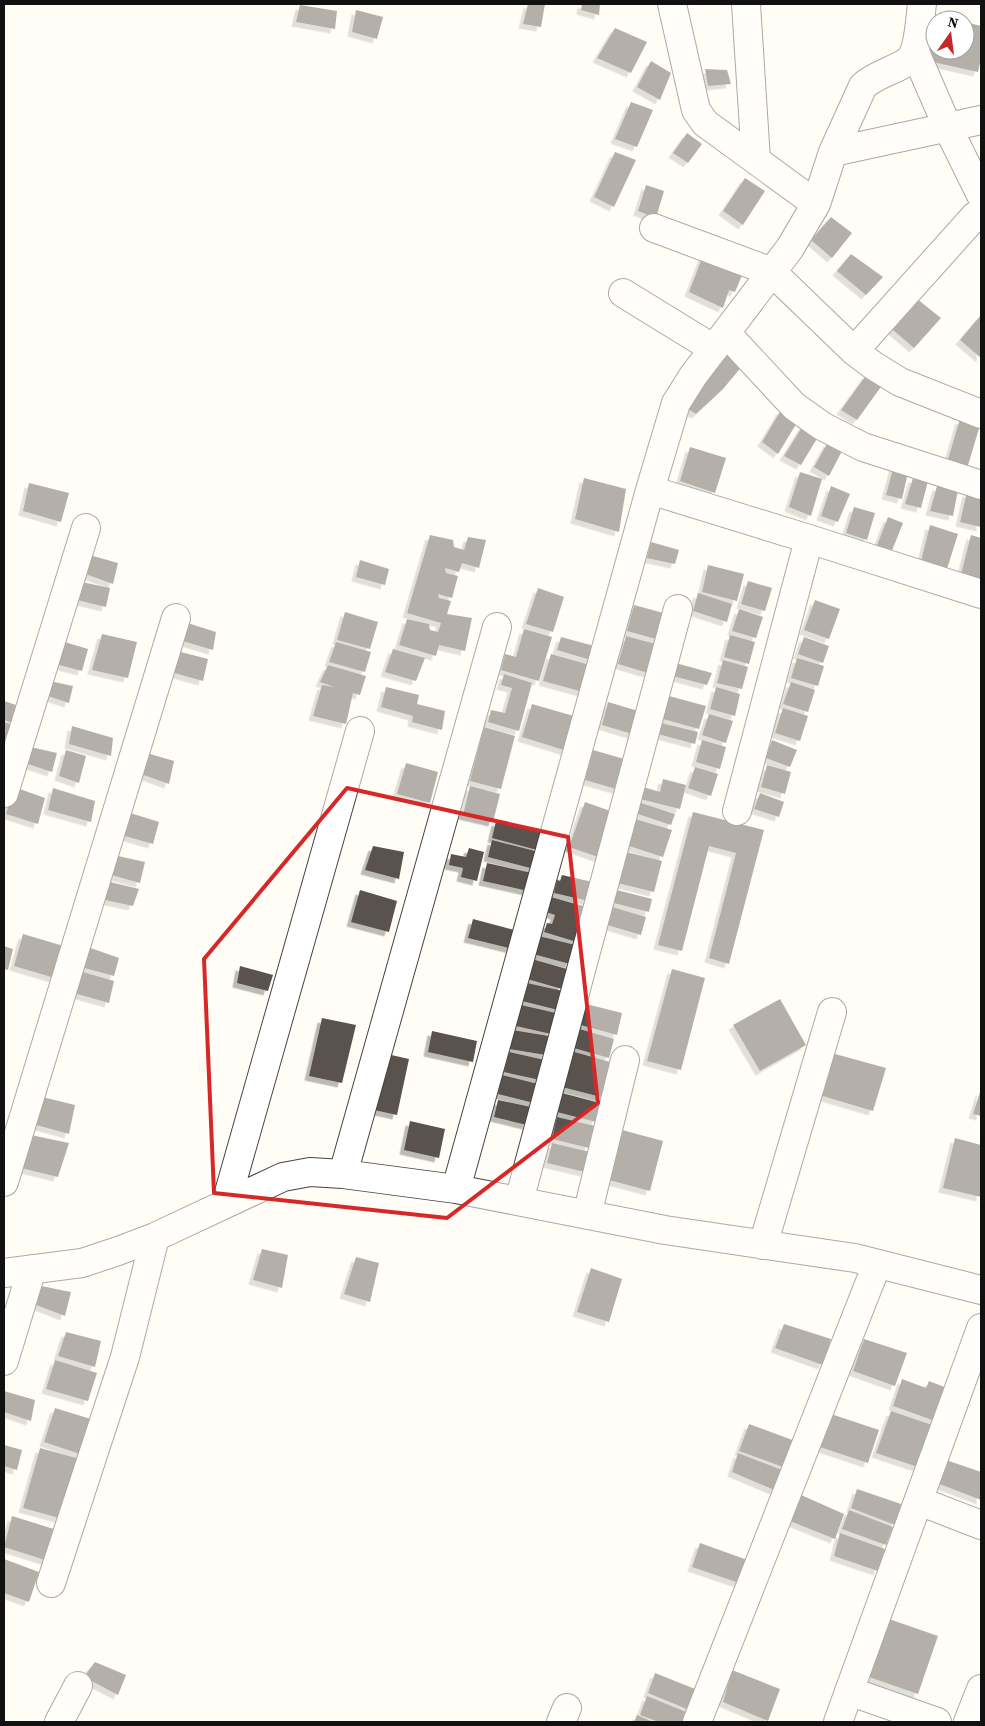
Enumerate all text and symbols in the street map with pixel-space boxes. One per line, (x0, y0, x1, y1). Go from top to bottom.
north arrow (925, 10, 975, 60)
text: N (946, 11, 961, 33)

